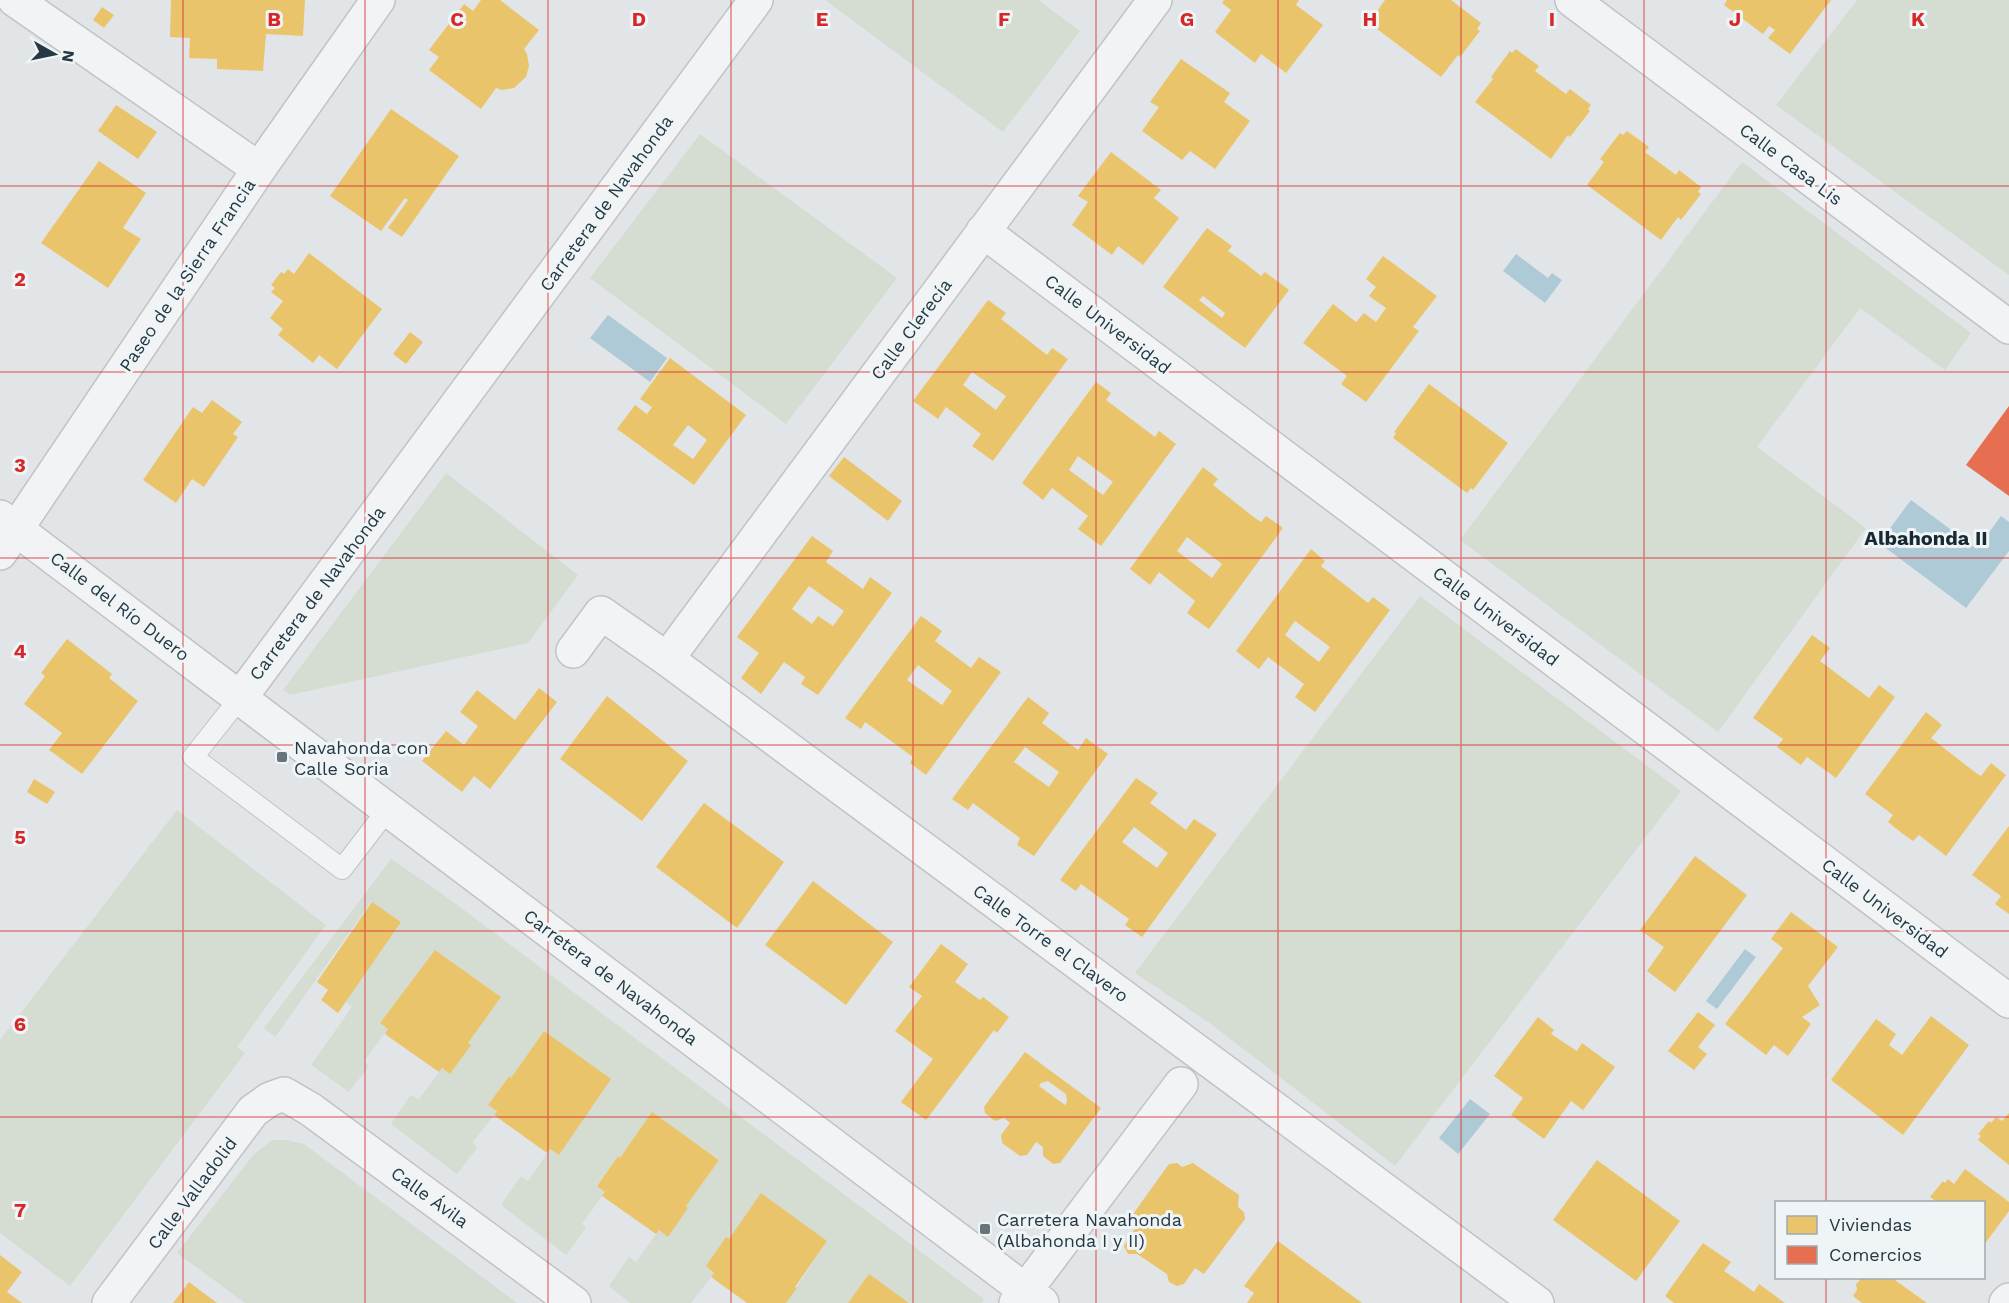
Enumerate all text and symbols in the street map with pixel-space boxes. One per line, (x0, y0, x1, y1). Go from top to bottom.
text: B (267, 7, 281, 31)
text: C (450, 7, 464, 31)
text: D (632, 7, 646, 31)
text: E (816, 7, 828, 31)
text: F (998, 7, 1010, 31)
text: G (1180, 7, 1194, 31)
text: H (1363, 7, 1377, 31)
text: I (1549, 7, 1555, 31)
text: J (1729, 7, 1741, 31)
text: K (1911, 7, 1925, 31)
north arrow (24, 24, 84, 84)
text: N (58, 49, 79, 64)
street label: Carretera de Navahonda (535, 111, 677, 295)
street label: Calle Casa Lis (1736, 119, 1846, 209)
street label: Paseo de la Sierra Francia (115, 175, 259, 375)
text: 2 (14, 267, 26, 291)
street label: Calle Universidad (1041, 270, 1175, 378)
street label: Calle Clerecía (866, 274, 956, 384)
text: 3 (14, 453, 26, 477)
street label: Carretera de Navahonda (245, 502, 389, 684)
district label: Albahonda II (1864, 526, 1988, 550)
street label: Calle del Río Duero (46, 547, 194, 665)
street label: Calle Universidad (1429, 562, 1563, 670)
text: 4 (14, 639, 27, 663)
place label: Navahonda con Calle Soria (294, 737, 429, 779)
marker: Navahonda con Calle Soria (275, 750, 289, 764)
text: 5 (14, 825, 26, 849)
street label: Calle Universidad (1818, 854, 1952, 962)
street label: Calle Torre el Clavero (969, 880, 1133, 1006)
street label: Carretera de Navahonda (520, 905, 702, 1049)
text: 6 (14, 1012, 26, 1036)
street label: Calle Valladolid (143, 1133, 241, 1253)
street label: Calle Ávila (387, 1162, 473, 1232)
text: 7 (14, 1198, 26, 1222)
legend (1775, 1201, 1985, 1279)
place label: Carretera Navahonda (Albahonda I y II) (997, 1209, 1182, 1251)
text: Viviendas (1829, 1214, 1912, 1235)
marker: Carretera Navahonda (Albahonda I y II) (978, 1222, 992, 1236)
text: Comercios (1829, 1244, 1922, 1265)

